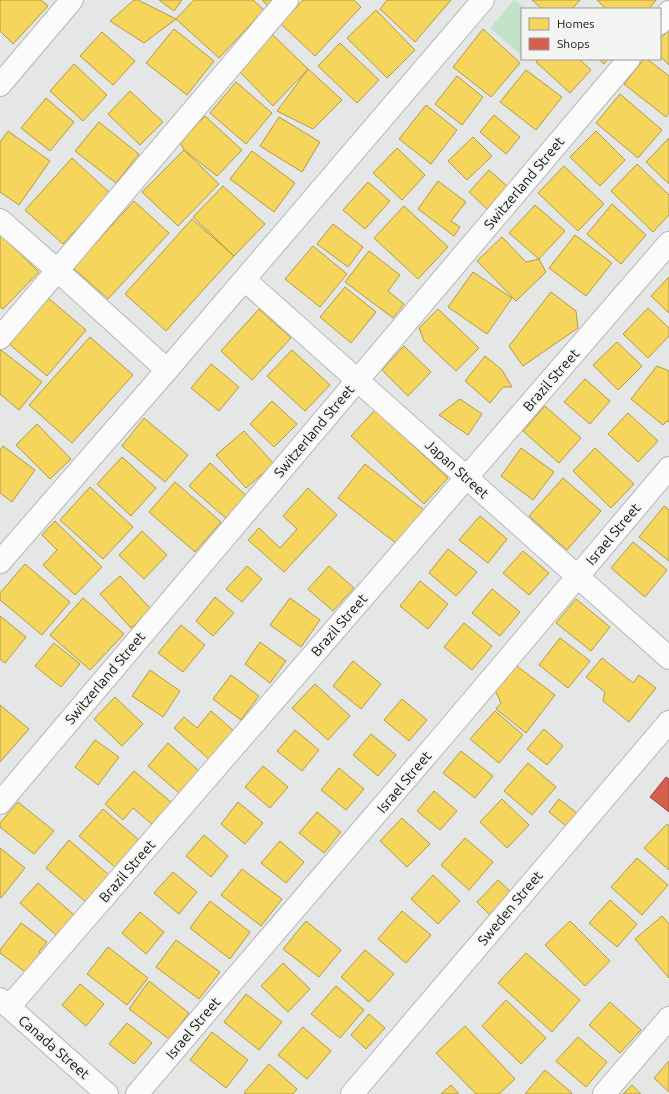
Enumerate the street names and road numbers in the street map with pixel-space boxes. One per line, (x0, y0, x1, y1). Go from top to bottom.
street label: Switzerland Street (481, 133, 568, 233)
street label: Brazil Street (520, 345, 583, 414)
street label: Switzerland Street (271, 381, 358, 481)
street label: Japan Street (422, 436, 492, 502)
street label: Israel Street (582, 499, 644, 568)
street label: Brazil Street (308, 590, 371, 659)
street label: Switzerland Street (62, 628, 149, 728)
street label: Israel Street (373, 747, 435, 816)
street label: Brazil Street (96, 836, 159, 905)
street label: Sweden Street (474, 867, 546, 948)
street label: Israel Street (162, 993, 224, 1062)
street label: Canada Street (15, 1012, 93, 1082)

